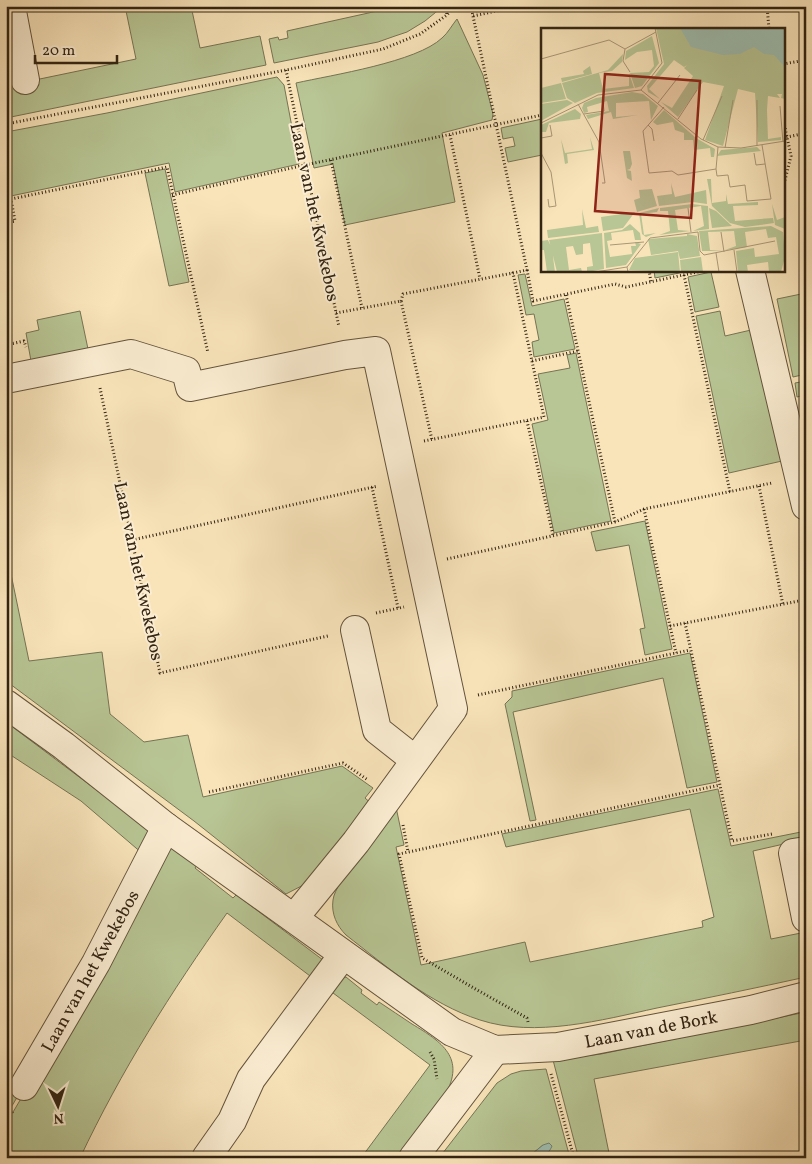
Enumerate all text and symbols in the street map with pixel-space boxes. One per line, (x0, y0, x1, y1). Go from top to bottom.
inset map (541, 28, 784, 271)
scale bar (35, 32, 118, 64)
text: 20 m (42, 41, 75, 62)
street label: Laan van het Kwekebos (282, 121, 345, 304)
street label: Laan van het Kwekebos (106, 480, 169, 663)
street label: Laan van het Kwekebos (36, 886, 146, 1057)
street label: Laan van de Bork (583, 1005, 720, 1056)
north arrow (32, 1082, 82, 1132)
text: N (53, 1108, 65, 1127)

